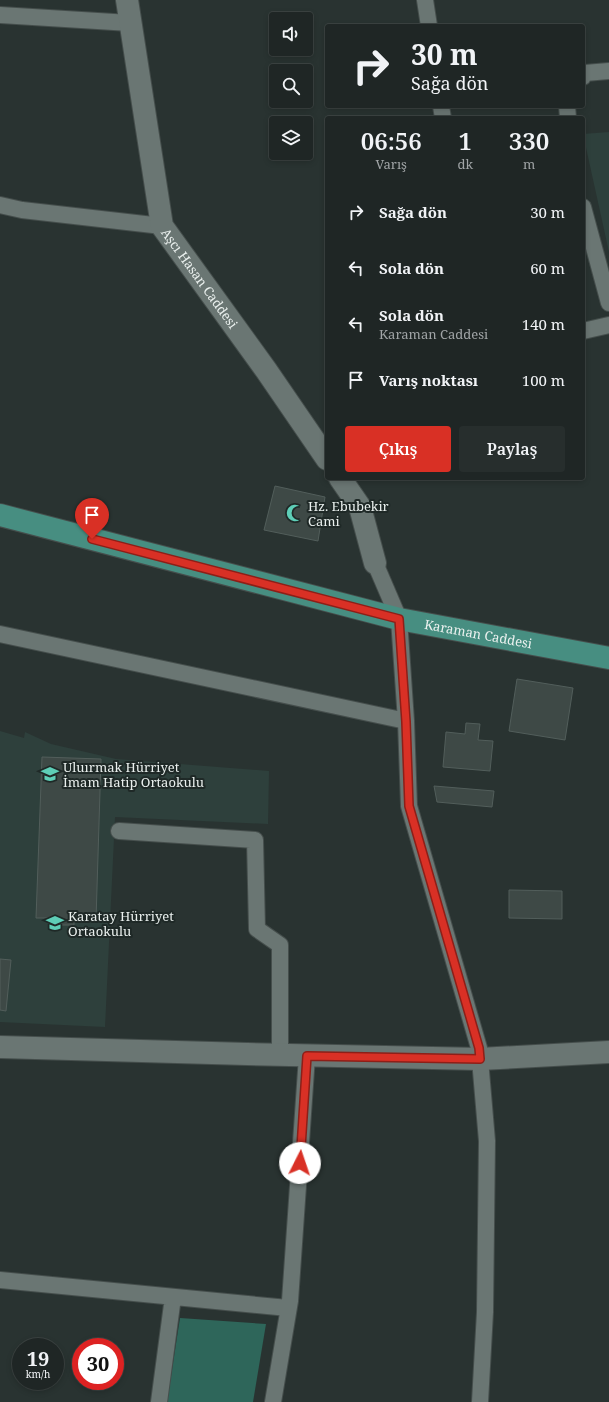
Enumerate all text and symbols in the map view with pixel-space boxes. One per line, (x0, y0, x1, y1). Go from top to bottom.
map controls (269, 12, 313, 160)
button: sound (269, 12, 313, 56)
text: 30 m (411, 35, 478, 73)
icon: right (345, 40, 397, 92)
button: search (269, 64, 313, 108)
text: Sağa dön (411, 71, 488, 95)
button: layers (269, 116, 313, 160)
text: 06:56 (361, 124, 422, 157)
text: 1 (459, 124, 472, 157)
text: 330 (509, 124, 549, 157)
text: Varış (376, 155, 407, 173)
text: dk (458, 155, 473, 173)
text: m (523, 155, 535, 173)
icon: right (345, 201, 367, 223)
text: Sağa dön (379, 202, 447, 222)
text: 30 m (530, 202, 565, 222)
street label: Aşcı Hasan Caddesi (157, 224, 242, 332)
icon: left (345, 257, 367, 279)
text: Sola dön (379, 258, 444, 278)
text: 60 m (530, 258, 565, 278)
text: Sola dön (379, 305, 444, 325)
icon: left (345, 313, 367, 335)
text: 140 m (522, 314, 565, 334)
text: Karaman Caddesi (379, 325, 488, 343)
icon: arrive (345, 369, 367, 391)
text: Varış noktası (379, 370, 478, 390)
text: 100 m (522, 370, 565, 390)
button: Çıkış (345, 426, 451, 472)
button: Paylaş (459, 426, 565, 472)
place label: Hz. Ebubekir Cami (308, 497, 389, 530)
pin (75, 498, 109, 539)
mosque icon: Hz. Ebubekir Cami (285, 503, 305, 523)
icon: arrive (81, 504, 103, 526)
street label: Karaman Caddesi (423, 615, 534, 653)
place label: Uluırmak Hürriyet İmam Hatip Ortaokulu (63, 758, 204, 791)
school or university icon: Uluırmak Hürriyet İmam Hatip Ortaokulu (40, 764, 60, 784)
place label: Karatay Hürriyet Ortaokulu (68, 907, 174, 940)
school or university icon: Karatay Hürriyet Ortaokulu (45, 913, 65, 933)
position arrow (279, 1142, 321, 1184)
speed limit sign: 30 (72, 1338, 124, 1390)
text: 19 (27, 1345, 49, 1372)
text: km/h (26, 1367, 50, 1381)

